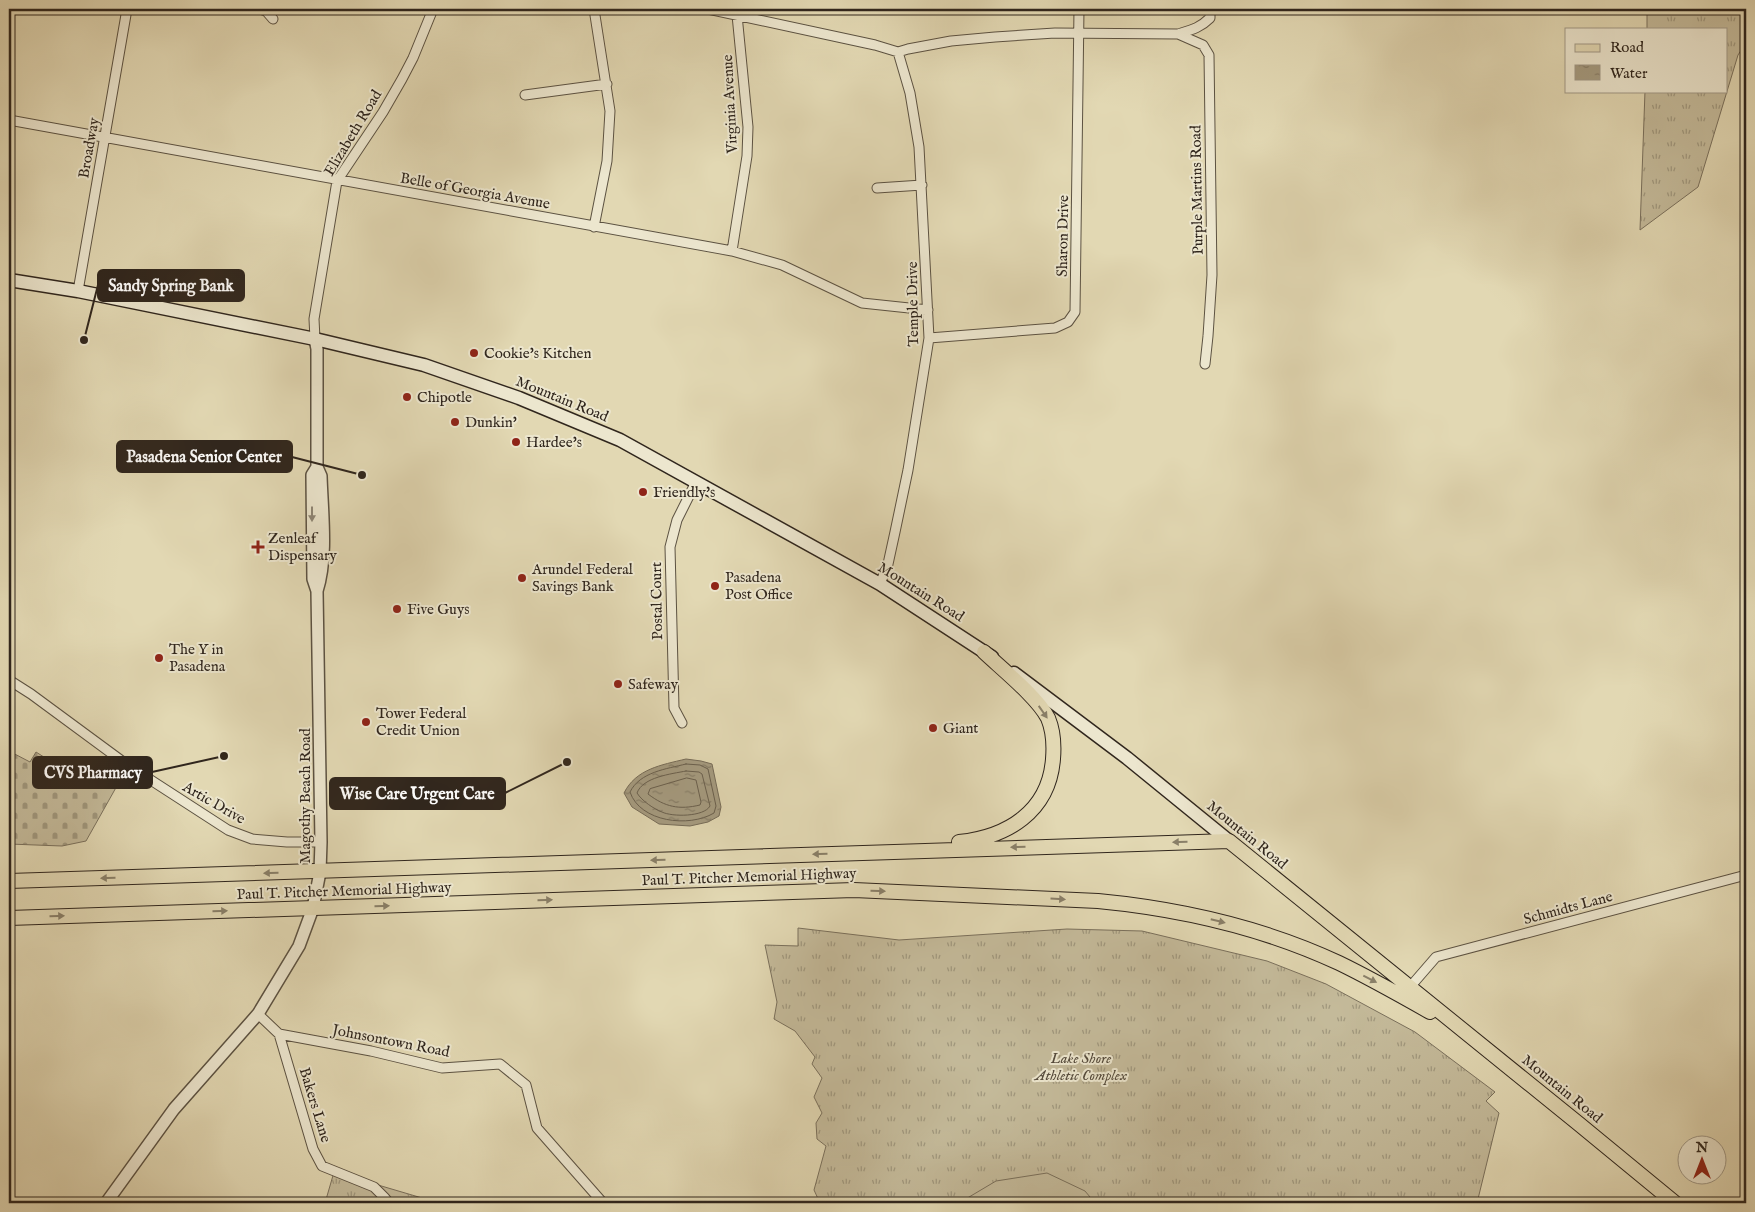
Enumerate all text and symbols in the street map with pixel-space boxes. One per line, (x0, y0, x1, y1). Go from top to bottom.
legend (1565, 28, 1728, 92)
text: Road (1610, 38, 1645, 57)
street label: Virginia Avenue (718, 54, 742, 155)
text: Water (1610, 64, 1648, 83)
street label: Elizabeth Road (320, 86, 387, 180)
street label: Broadway (74, 115, 104, 180)
street label: Purple Martins Road (1186, 124, 1208, 255)
street label: Belle of Georgia Avenue (399, 168, 552, 214)
street label: Sharon Drive (1053, 195, 1073, 277)
street label: Temple Drive (903, 261, 923, 347)
callout: Sandy Spring Bank (98, 270, 244, 301)
text: Sandy Spring Bank (108, 277, 234, 297)
place label: Cookie's Kitchen (484, 344, 591, 363)
marker: Cookie's Kitchen (468, 347, 480, 359)
street label: Mountain Road (513, 372, 612, 427)
place label: Chipotle (417, 388, 472, 407)
marker: Chipotle (401, 391, 413, 403)
place label: Dunkin' (465, 413, 517, 432)
marker: Dunkin' (449, 416, 461, 428)
place label: Hardee's (526, 433, 582, 452)
marker: Hardee's (510, 436, 522, 448)
callout: Pasadena Senior Center (117, 441, 292, 472)
text: Pasadena Senior Center (126, 448, 282, 468)
place label: Friendly's (653, 483, 715, 502)
marker: Friendly's (637, 486, 649, 498)
one-way arrow (309, 506, 317, 522)
place label: Zenleaf Dispensary (268, 529, 338, 565)
marker: Zenleaf Dispensary (252, 541, 264, 553)
street label: Mountain Road (874, 558, 969, 627)
place label: Arundel Federal Savings Bank (531, 560, 634, 596)
street label: Postal Court (647, 562, 667, 640)
place label: Pasadena Post Office (725, 568, 793, 604)
marker: Arundel Federal Savings Bank (516, 572, 528, 584)
marker: Pasadena Post Office (709, 580, 721, 592)
place label: Five Guys (407, 600, 470, 619)
marker: Five Guys (391, 603, 403, 615)
place label: The Y in Pasadena (169, 640, 226, 676)
marker: The Y in Pasadena (153, 652, 165, 664)
place label: Safeway (628, 675, 679, 694)
marker: Safeway (612, 678, 624, 690)
place label: Tower Federal Credit Union (376, 704, 467, 740)
one-way arrow (1038, 705, 1048, 718)
marker: Tower Federal Credit Union (360, 716, 372, 728)
place label: Giant (943, 719, 979, 738)
marker: Giant (927, 722, 939, 734)
street label: Magothy Beach Road (296, 727, 315, 864)
callout: CVS Pharmacy (33, 757, 152, 788)
text: CVS Pharmacy (44, 764, 143, 784)
street label: Artic Drive (178, 777, 249, 829)
callout: Wise Care Urgent Care (330, 778, 505, 809)
text: Wise Care Urgent Care (338, 785, 495, 805)
street label: Mountain Road (1203, 797, 1292, 874)
one-way arrow (1172, 838, 1188, 846)
one-way arrow (1009, 844, 1025, 852)
one-way arrow (812, 850, 828, 858)
one-way arrow (650, 856, 666, 864)
street label: Paul T. Pitcher Memorial Highway (641, 864, 857, 890)
one-way arrow (263, 870, 279, 878)
one-way arrow (100, 875, 116, 883)
street label: Paul T. Pitcher Memorial Highway (236, 878, 452, 904)
one-way arrow (870, 887, 886, 895)
street label: Schmidts Lane (1521, 887, 1615, 929)
one-way arrow (1050, 895, 1066, 903)
one-way arrow (537, 896, 553, 904)
one-way arrow (375, 901, 391, 909)
one-way arrow (212, 907, 228, 915)
one-way arrow (50, 912, 66, 920)
one-way arrow (1211, 917, 1226, 925)
one-way arrow (1363, 975, 1377, 983)
street label: Johnsontown Road (329, 1020, 452, 1062)
park label: Lake Shore Athletic Complex (1033, 1049, 1128, 1085)
street label: Mountain Road (1518, 1051, 1607, 1128)
street label: Bakers Lane (295, 1065, 335, 1145)
north arrow (1678, 1134, 1728, 1184)
text: N (1695, 1139, 1708, 1157)

